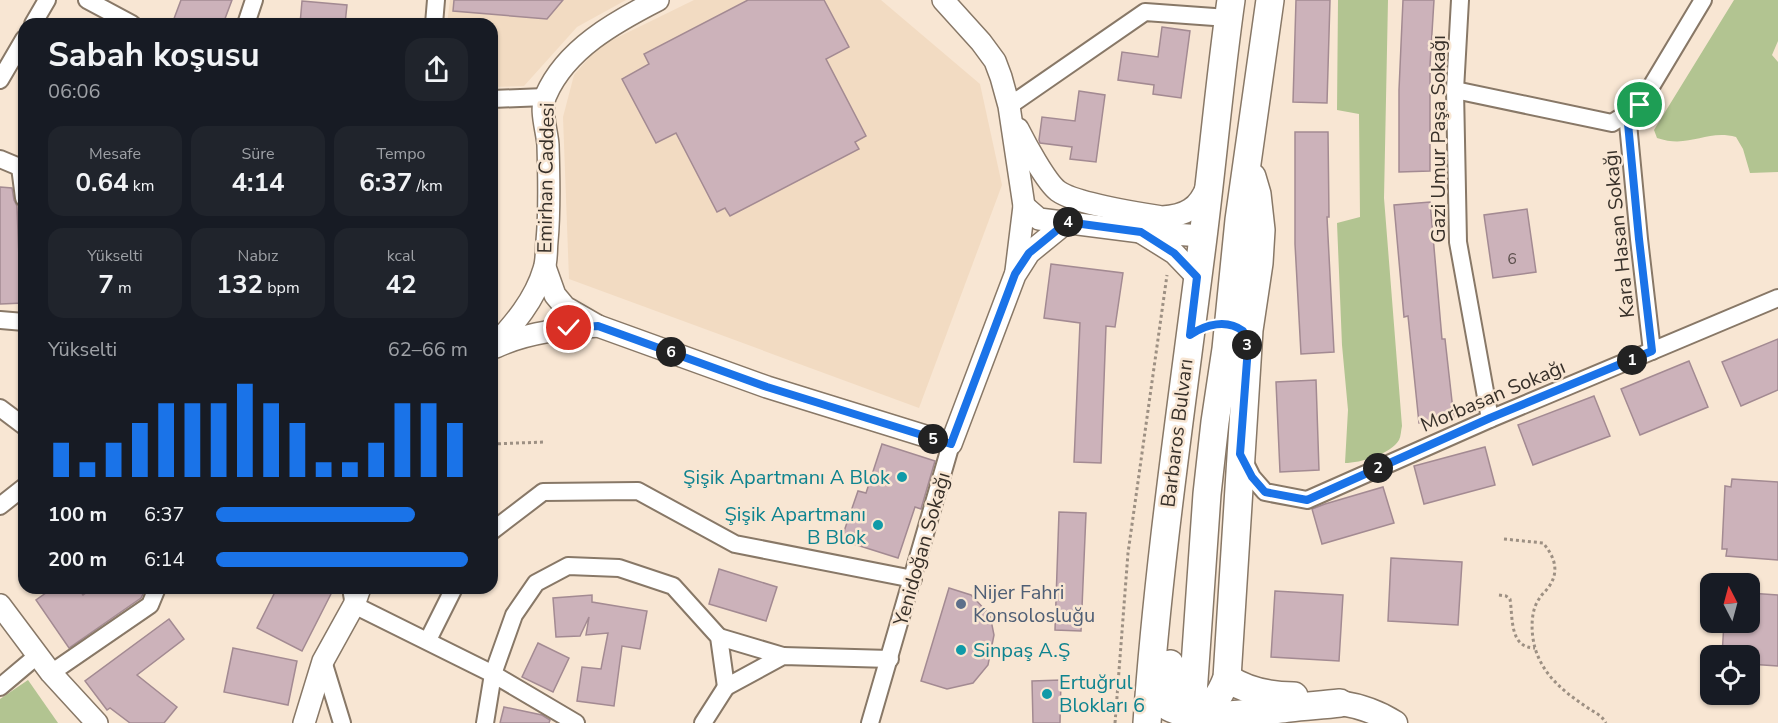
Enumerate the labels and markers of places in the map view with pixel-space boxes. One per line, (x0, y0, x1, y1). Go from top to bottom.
pin (1614, 79, 1665, 130)
pin: 4 (1053, 207, 1083, 237)
pin (543, 302, 594, 353)
pin: 3 (1232, 330, 1262, 360)
pin: 6 (656, 337, 686, 367)
pin: 1 (1617, 345, 1647, 375)
pin: 5 (918, 424, 948, 454)
pin: 2 (1363, 453, 1393, 483)
place label: Şişik Apartmanı A Blok (683, 464, 891, 491)
marker: Şişik Apartmanı A Blok (895, 470, 909, 484)
place label: Şişik Apartmanı B Blok (724, 501, 867, 551)
marker: Şişik Apartmanı B Blok (871, 518, 885, 532)
place label: Nijer Fahri Konsolosluğu (973, 579, 1095, 629)
marker: Nijer Fahri Konsolosluğu (954, 597, 968, 611)
place label: Sinpaş A.Ş (973, 637, 1070, 664)
marker: Sinpaş A.Ş (954, 643, 968, 657)
place label: Ertuğrul Blokları 6 (1059, 669, 1145, 719)
marker: Ertuğrul Blokları 6 (1040, 687, 1054, 701)

